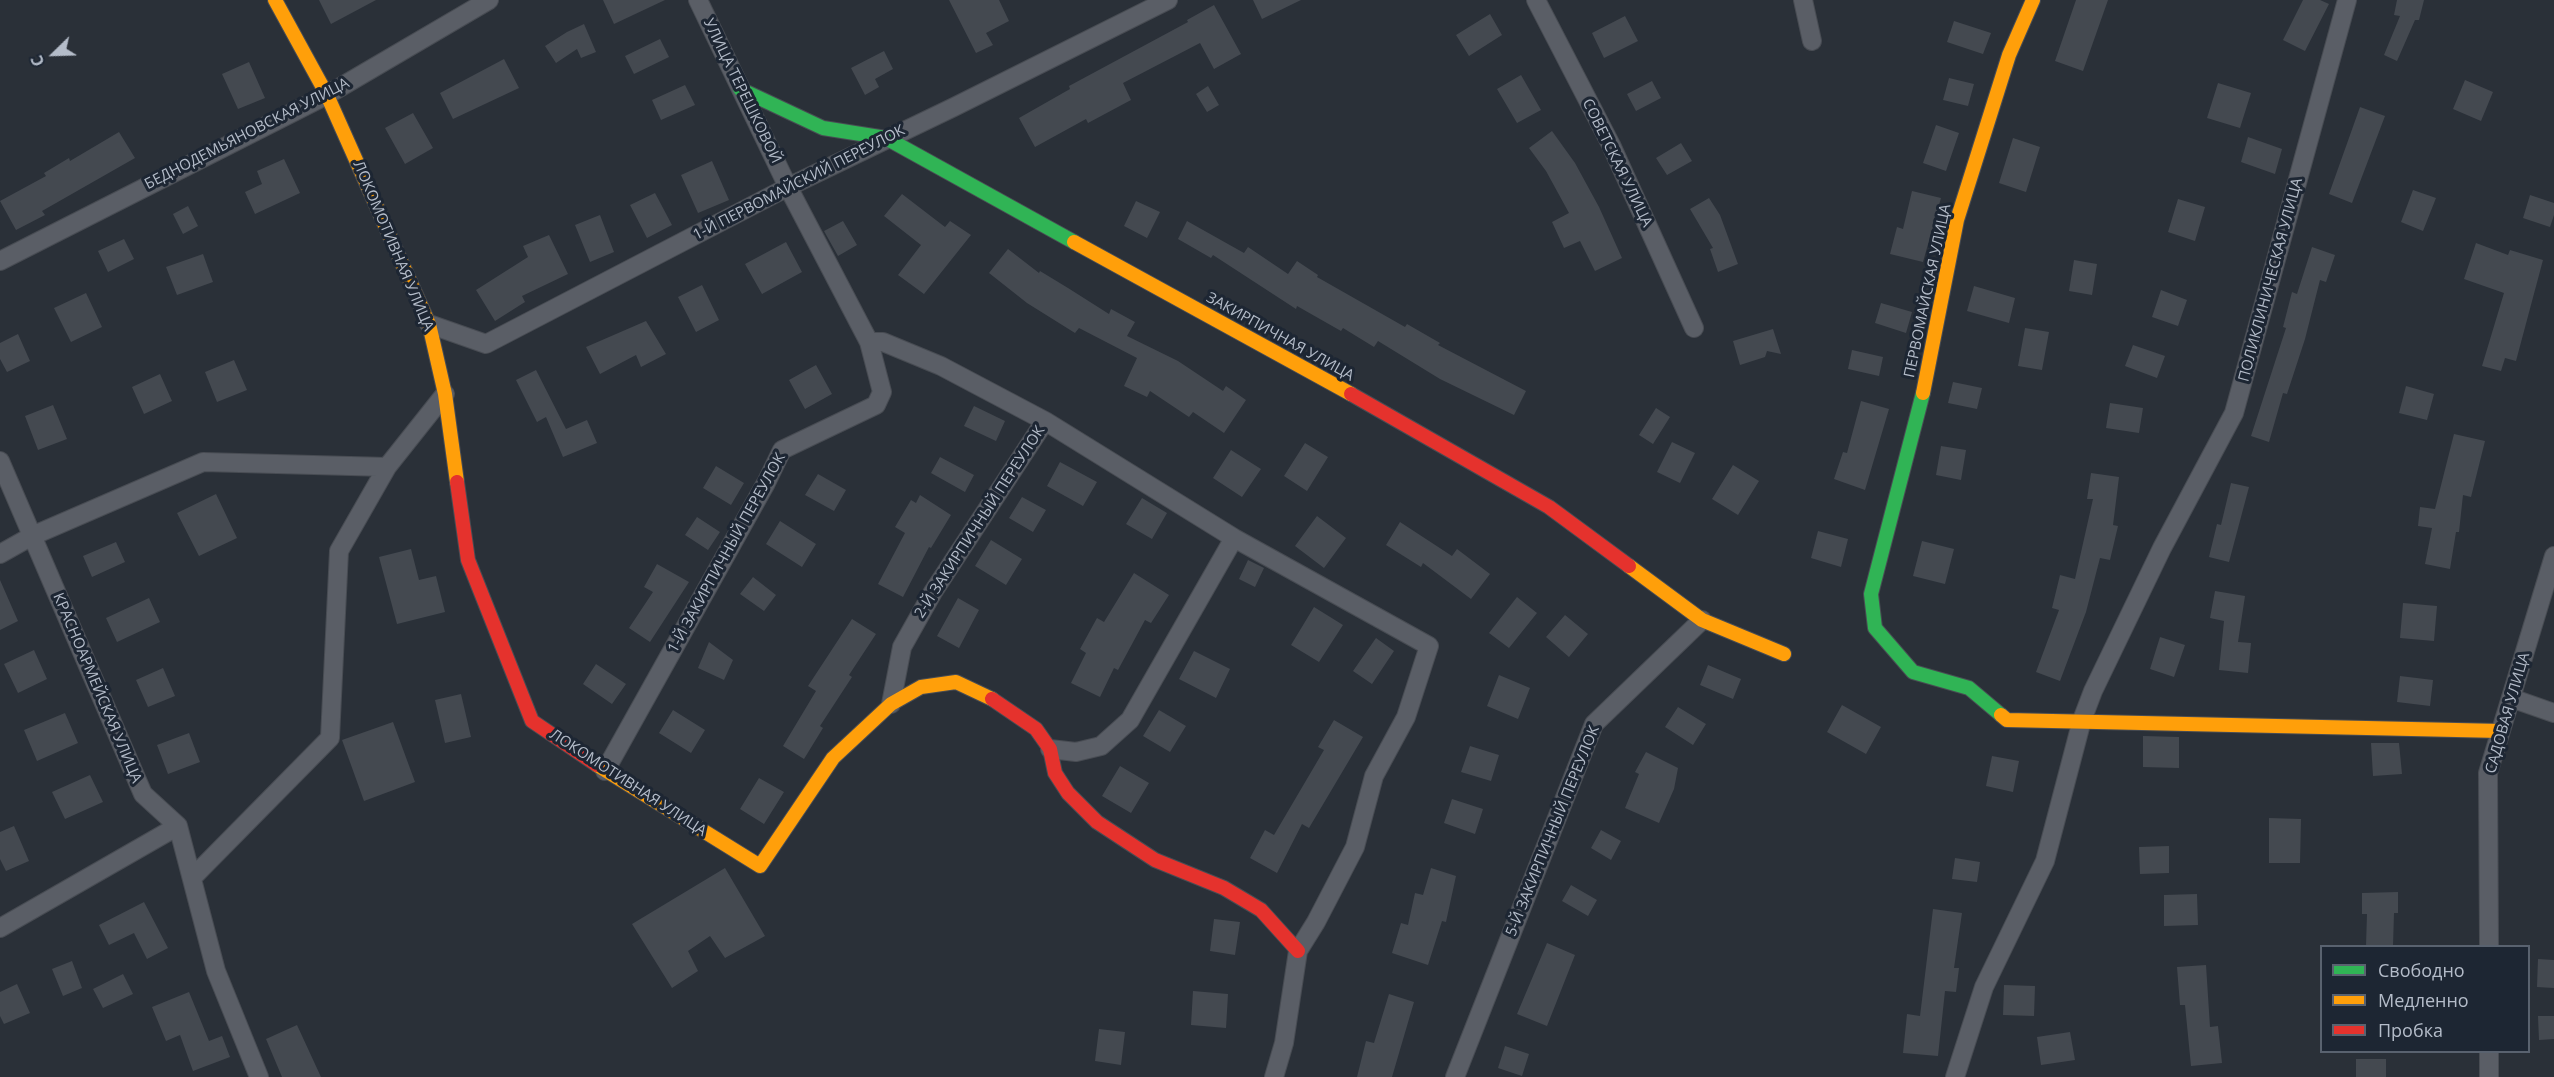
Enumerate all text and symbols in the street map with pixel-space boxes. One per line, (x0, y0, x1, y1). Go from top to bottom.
street label: УЛИЦА ТЕРЕШКОВОЙ (699, 16, 785, 166)
north arrow (24, 24, 84, 84)
text: С (25, 52, 50, 70)
street label: БЕДНОДЕМЬЯНОВСКАЯ УЛИЦА (142, 74, 352, 194)
street label: СОВЕТСКАЯ УЛИЦА (1578, 96, 1656, 230)
street label: 1-Й ПЕРВОМАЙСКИЙ ПЕРЕУЛОК (690, 122, 908, 244)
street label: ЛОКОМОТИВНАЯ УЛИЦА (349, 158, 437, 334)
street label: ПОЛИКЛИНИЧЕСКАЯ УЛИЦА (2235, 176, 2307, 384)
street label: ПЕРВОМАЙСКАЯ УЛИЦА (1901, 202, 1955, 380)
street label: ЗАКИРПИЧНАЯ УЛИЦА (1203, 289, 1357, 385)
street label: 2-Й ЗАКИРПИЧНЫЙ ПЕРЕУЛОК (911, 423, 1049, 621)
street label: 1-Й ЗАКИРПИЧНЫЙ ПЕРЕУЛОК (664, 450, 790, 656)
street label: КРАСНОАРМЕЙСКАЯ УЛИЦА (49, 590, 145, 786)
street label: САДОВАЯ УЛИЦА (2482, 650, 2534, 776)
street label: 5-Й ЗАКИРПИЧНЫЙ ПЕРЕУЛОК (1502, 723, 1604, 939)
street label: ЛОКОМОТИВНАЯ УЛИЦА (546, 726, 710, 840)
legend (2320, 945, 2530, 1053)
text: Свободно (2378, 958, 2465, 982)
text: Медленно (2378, 988, 2469, 1012)
text: Пробка (2378, 1018, 2443, 1042)

